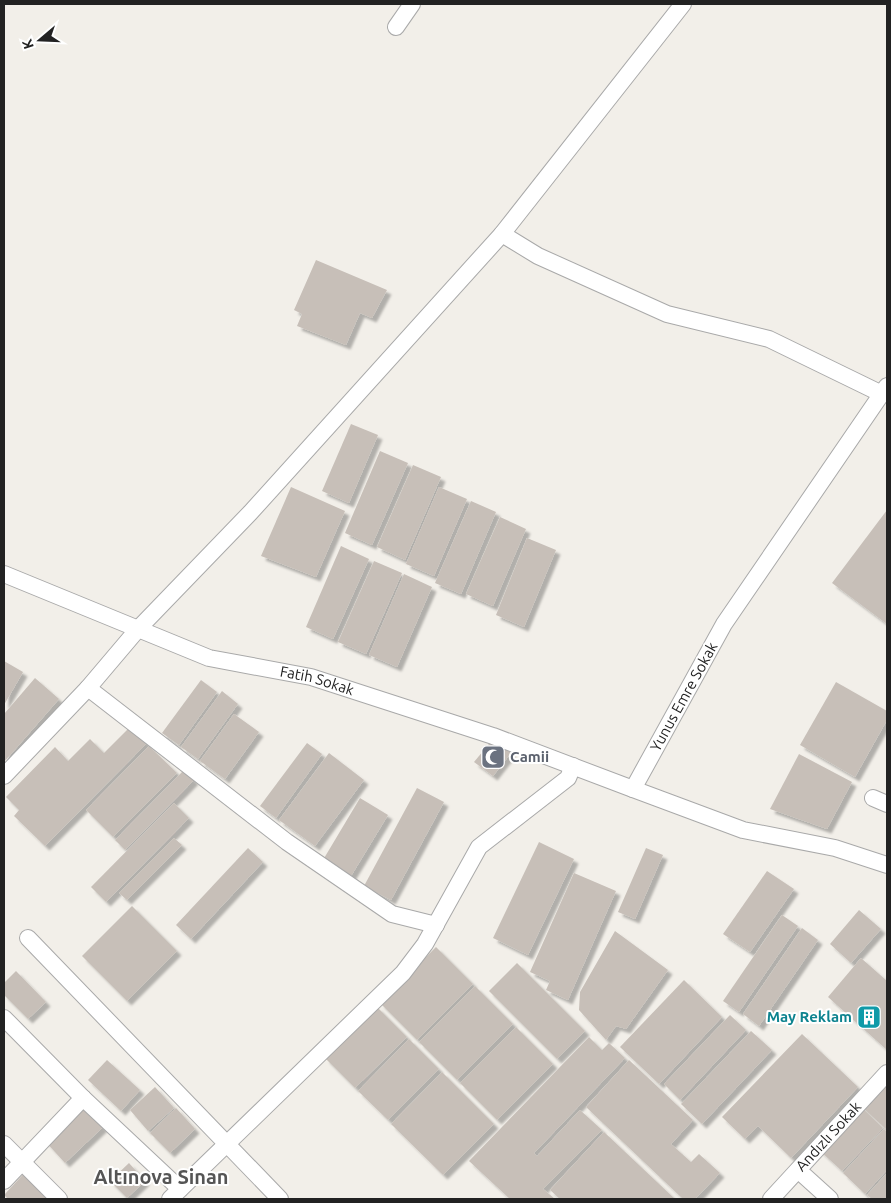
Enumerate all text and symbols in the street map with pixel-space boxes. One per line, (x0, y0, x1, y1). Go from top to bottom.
north arrow (15, 15, 65, 65)
text: K (18, 37, 37, 51)
street label: Yunus Emre Sokak (647, 639, 721, 754)
street label: Fatih Sokak (279, 662, 357, 699)
mosque icon: Camii (480, 744, 506, 770)
place label: Camii (510, 748, 549, 765)
building icon: May Reklam (856, 1004, 882, 1030)
place label: May Reklam (767, 1008, 852, 1025)
street label: Andızlı Sokak (792, 1098, 865, 1174)
district label: Altınova Sinan (93, 1165, 229, 1188)

